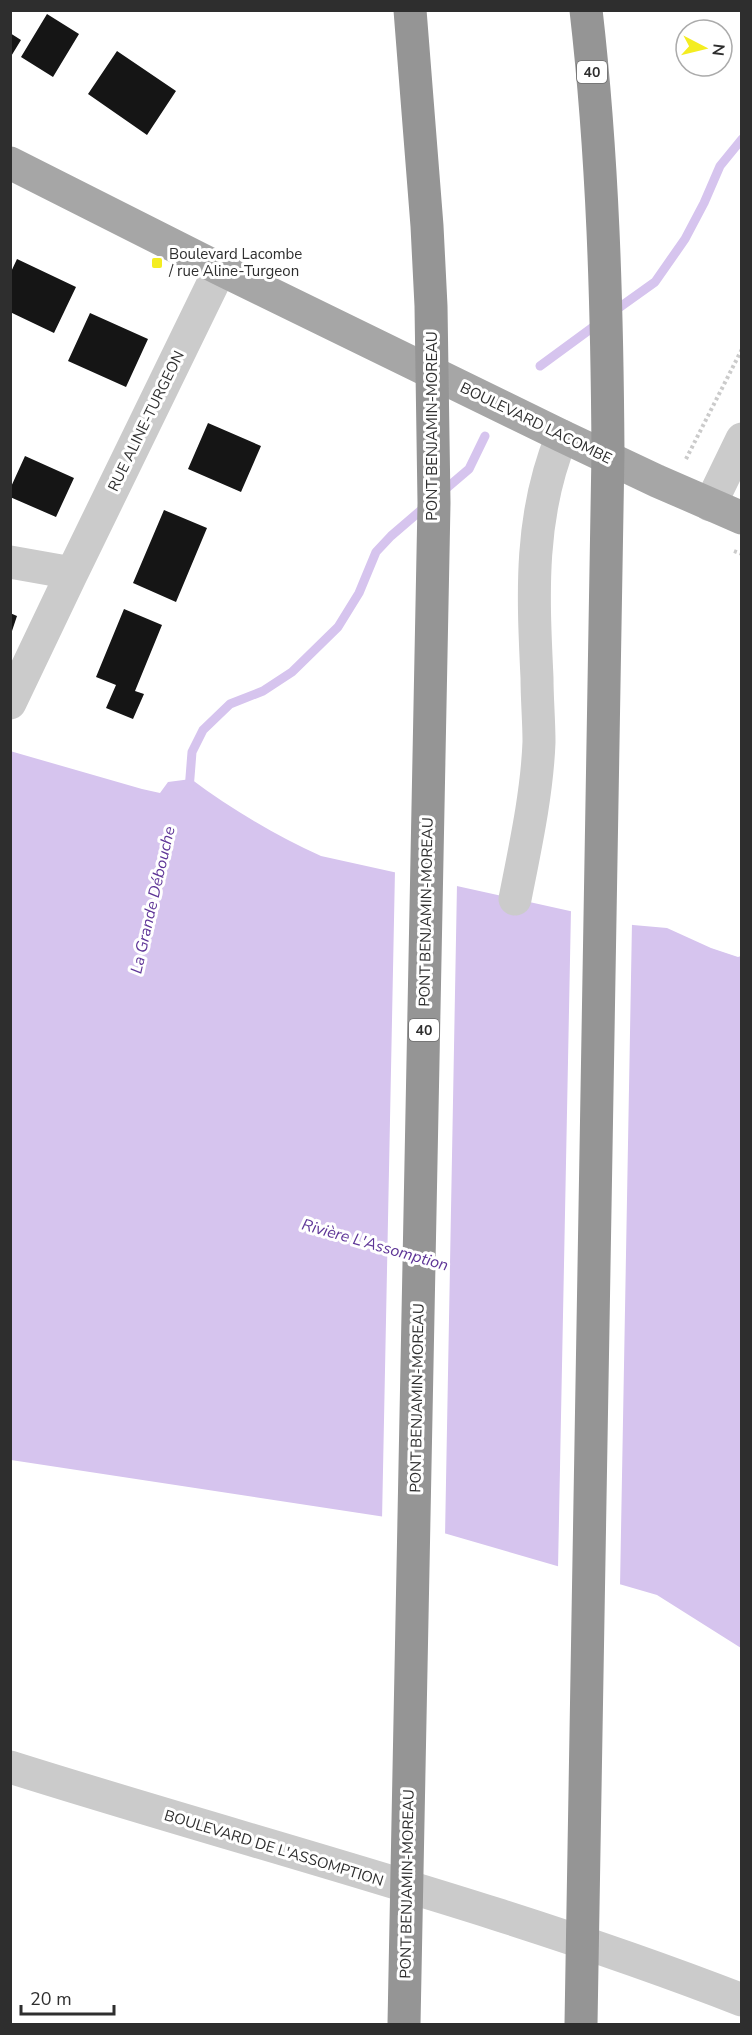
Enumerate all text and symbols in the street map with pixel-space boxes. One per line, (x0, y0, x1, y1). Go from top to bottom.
north arrow (674, 18, 734, 78)
text: N (706, 42, 730, 57)
road number: 40 (577, 61, 607, 83)
place label: Boulevard Lacombe / rue Aline-Turgeon (168, 244, 302, 281)
marker: Boulevard Lacombe / rue Aline-Turgeon (150, 256, 164, 270)
street label: PONT BENJAMIN-MOREAU (422, 331, 442, 521)
street label: RUE ALINE-TURGEON (103, 347, 189, 495)
street label: BOULEVARD LACOMBE (457, 378, 615, 468)
street label: PONT BENJAMIN-MOREAU (414, 817, 438, 1007)
water label: La Grande Débouche (125, 824, 181, 976)
road number: 40 (409, 1019, 439, 1041)
water label: Rivière L'Assomption (299, 1214, 451, 1276)
street label: PONT BENJAMIN-MOREAU (405, 1303, 429, 1493)
street label: PONT BENJAMIN-MOREAU (395, 1789, 419, 1979)
street label: BOULEVARD DE L'ASSOMPTION (162, 1805, 386, 1891)
scale bar (21, 1978, 114, 2016)
text: 20 m (30, 1987, 72, 2011)

